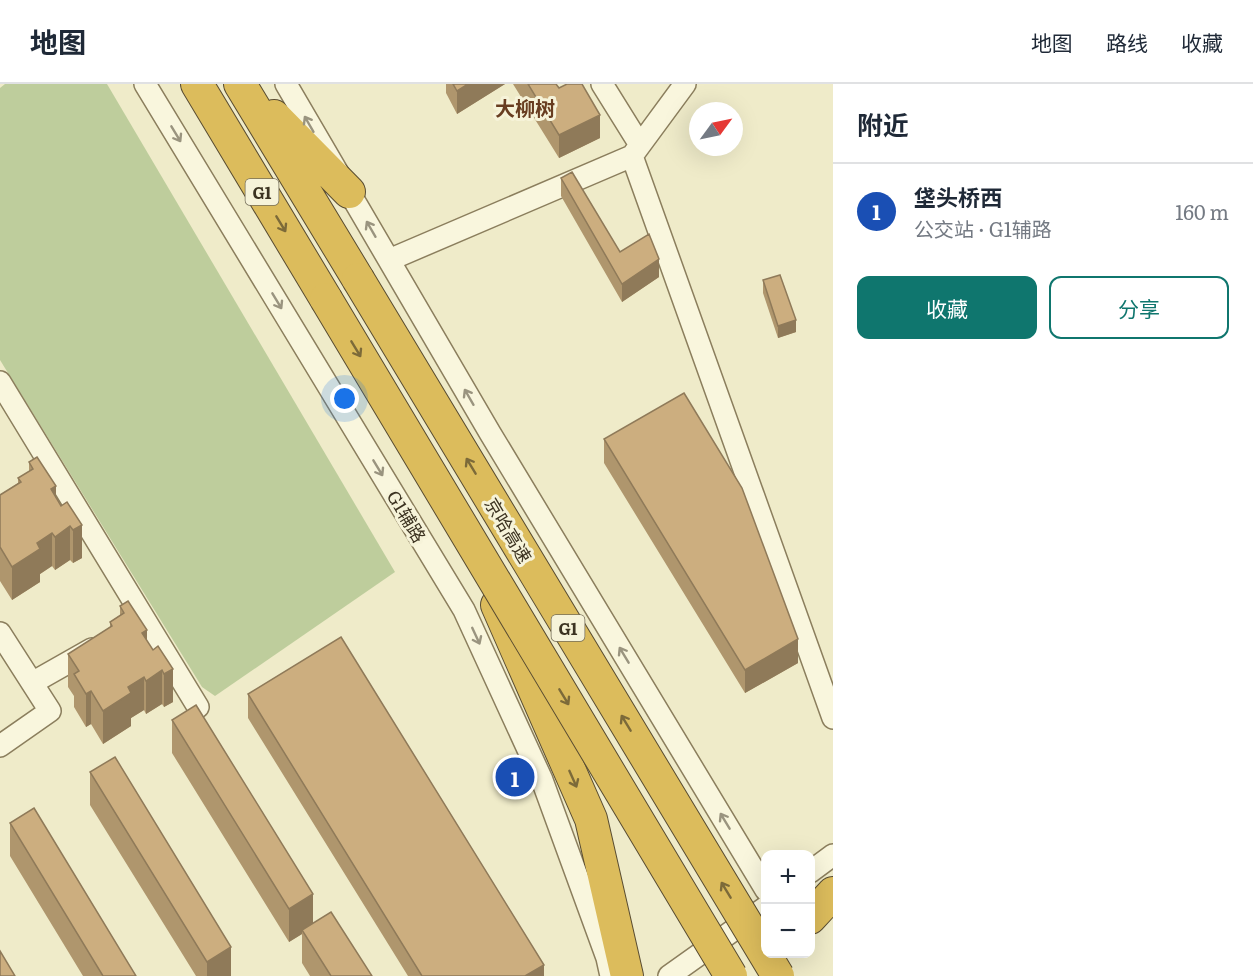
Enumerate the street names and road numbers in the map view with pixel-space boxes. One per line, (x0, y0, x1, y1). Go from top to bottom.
road number: G1 (246, 179, 278, 205)
street label: G1辅路 (381, 485, 433, 547)
street label: 京哈高速 (479, 492, 539, 568)
road number: G1 (552, 615, 584, 641)

